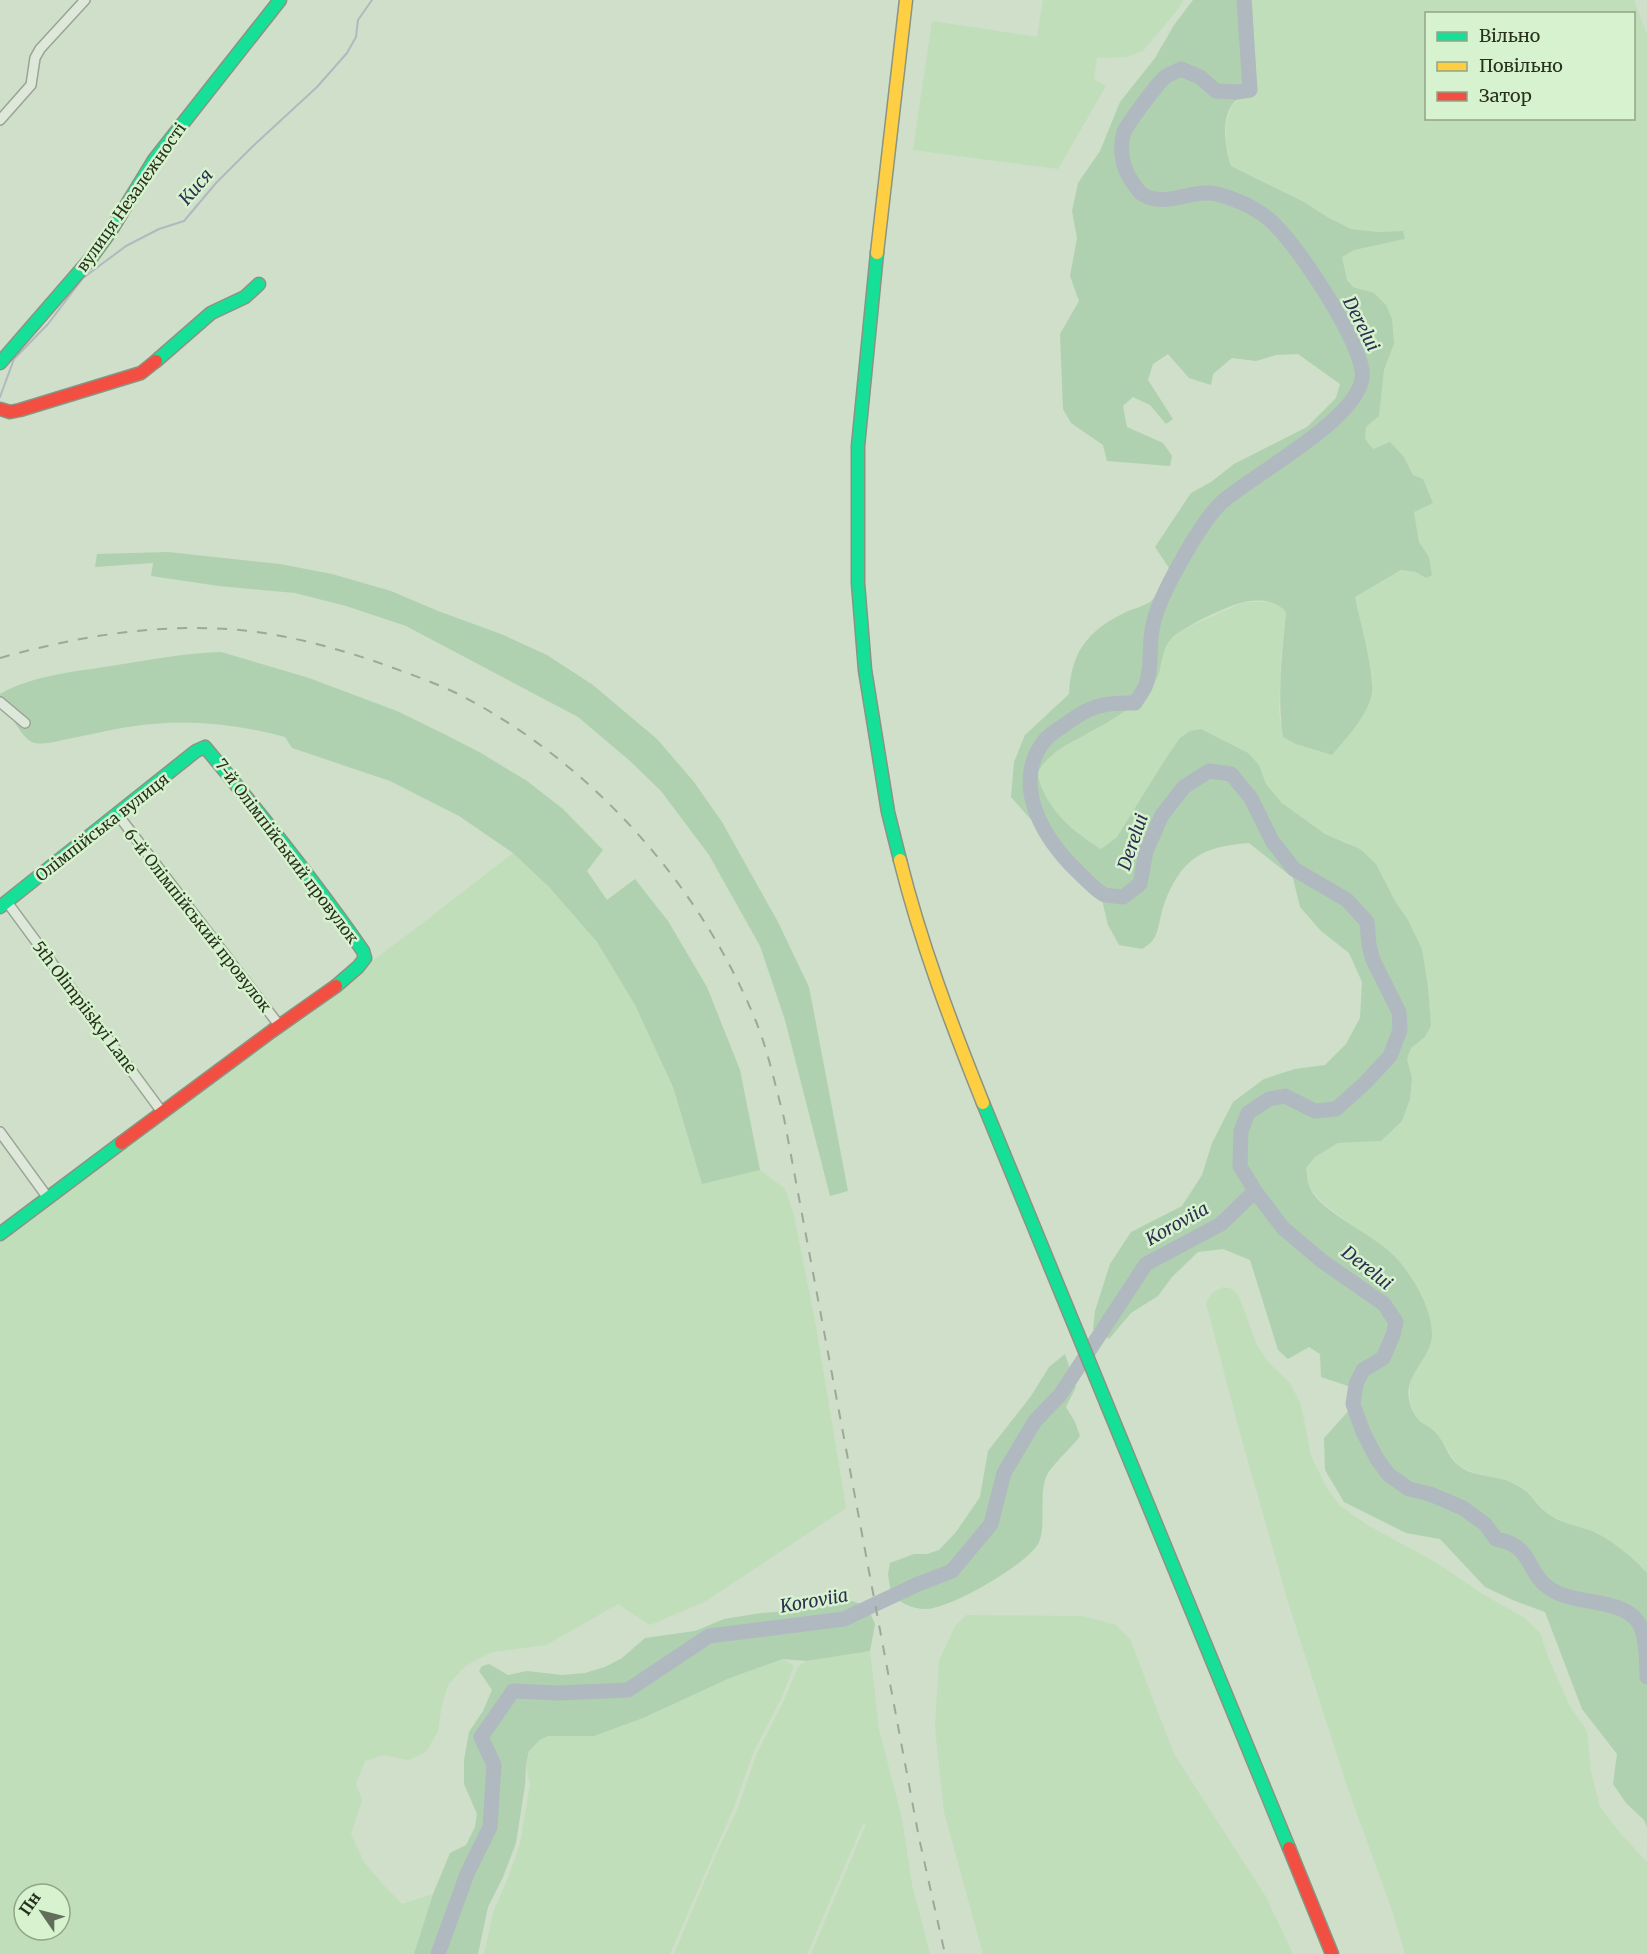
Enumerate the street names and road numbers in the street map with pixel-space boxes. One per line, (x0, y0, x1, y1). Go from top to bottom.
street label: вулиця Незалежності (72, 119, 190, 275)
street label: 7-й Олімпійський провулок (211, 755, 363, 947)
street label: Олімпійська вулиця (31, 769, 173, 885)
street label: 6-й Олімпійський провулок (120, 824, 276, 1016)
street label: 5th Olimpiiskyi Lane (29, 937, 141, 1077)

